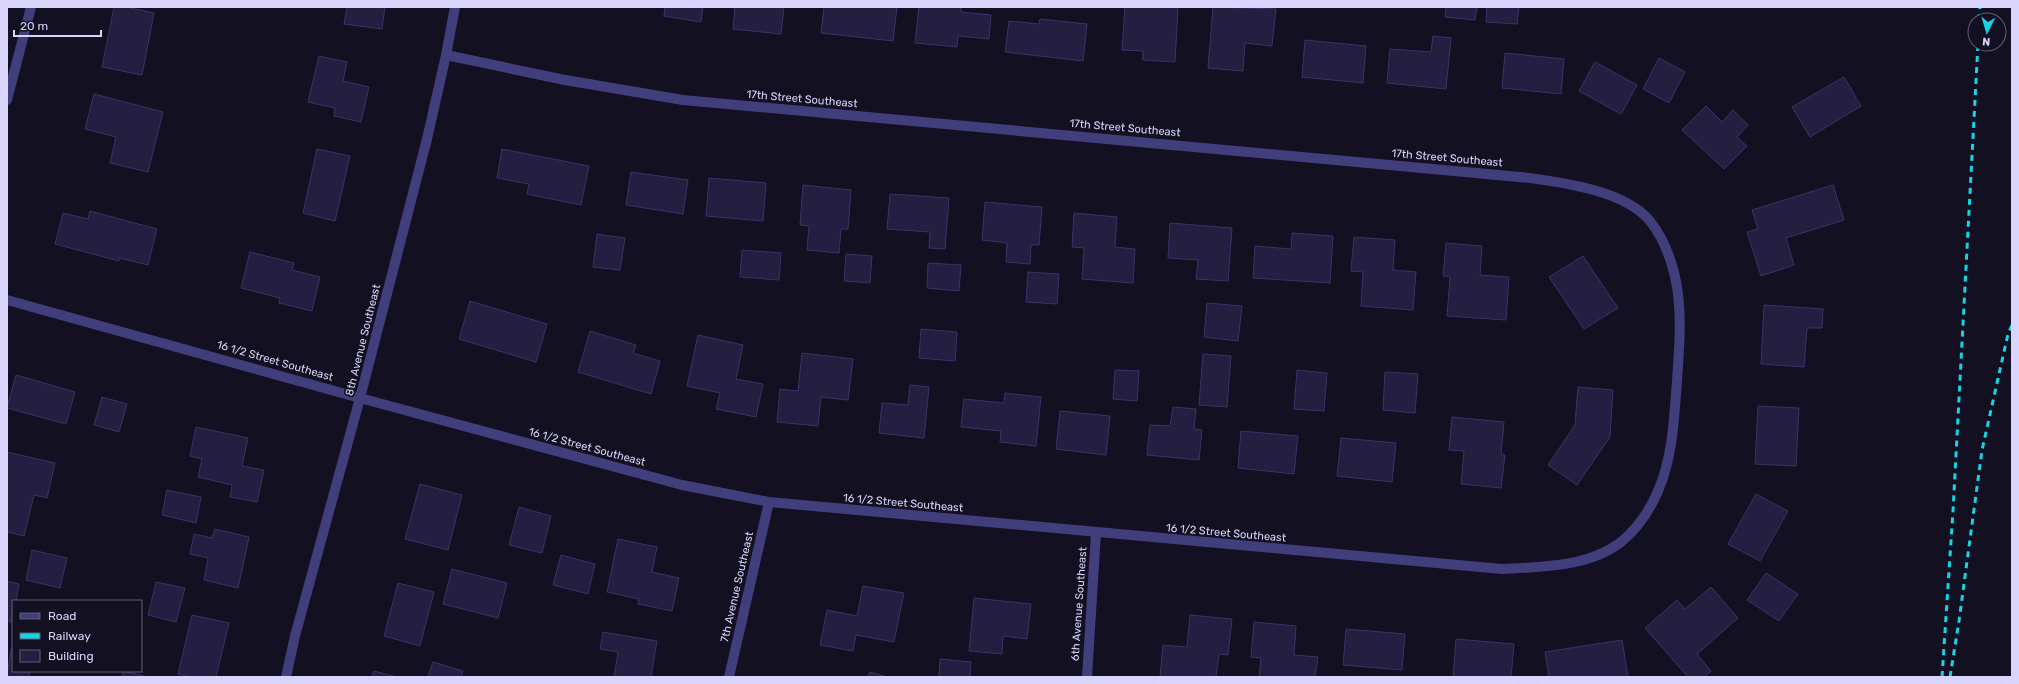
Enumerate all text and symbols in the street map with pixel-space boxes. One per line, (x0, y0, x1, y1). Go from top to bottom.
scale bar (14, 12, 101, 38)
north arrow (1967, 12, 2007, 52)
text: 20 m (20, 19, 48, 33)
text: N (1982, 35, 1991, 48)
street label: 17th Street Southeast (746, 88, 859, 110)
street label: 17th Street Southeast (1069, 117, 1182, 139)
street label: 17th Street Southeast (1391, 147, 1504, 169)
street label: 8th Avenue Southeast (343, 282, 383, 397)
street label: 16 1/2 Street Southeast (215, 338, 335, 384)
street label: 16 1/2 Street Southeast (527, 425, 648, 469)
street label: 16 1/2 Street Southeast (842, 491, 964, 515)
street label: 16 1/2 Street Southeast (1165, 521, 1287, 545)
street label: 7th Avenue Southeast (718, 530, 756, 644)
street label: 6th Avenue Southeast (1069, 546, 1090, 661)
legend (12, 600, 142, 672)
text: Road (48, 609, 76, 623)
text: Railway (48, 629, 91, 643)
text: Building (48, 649, 94, 663)

